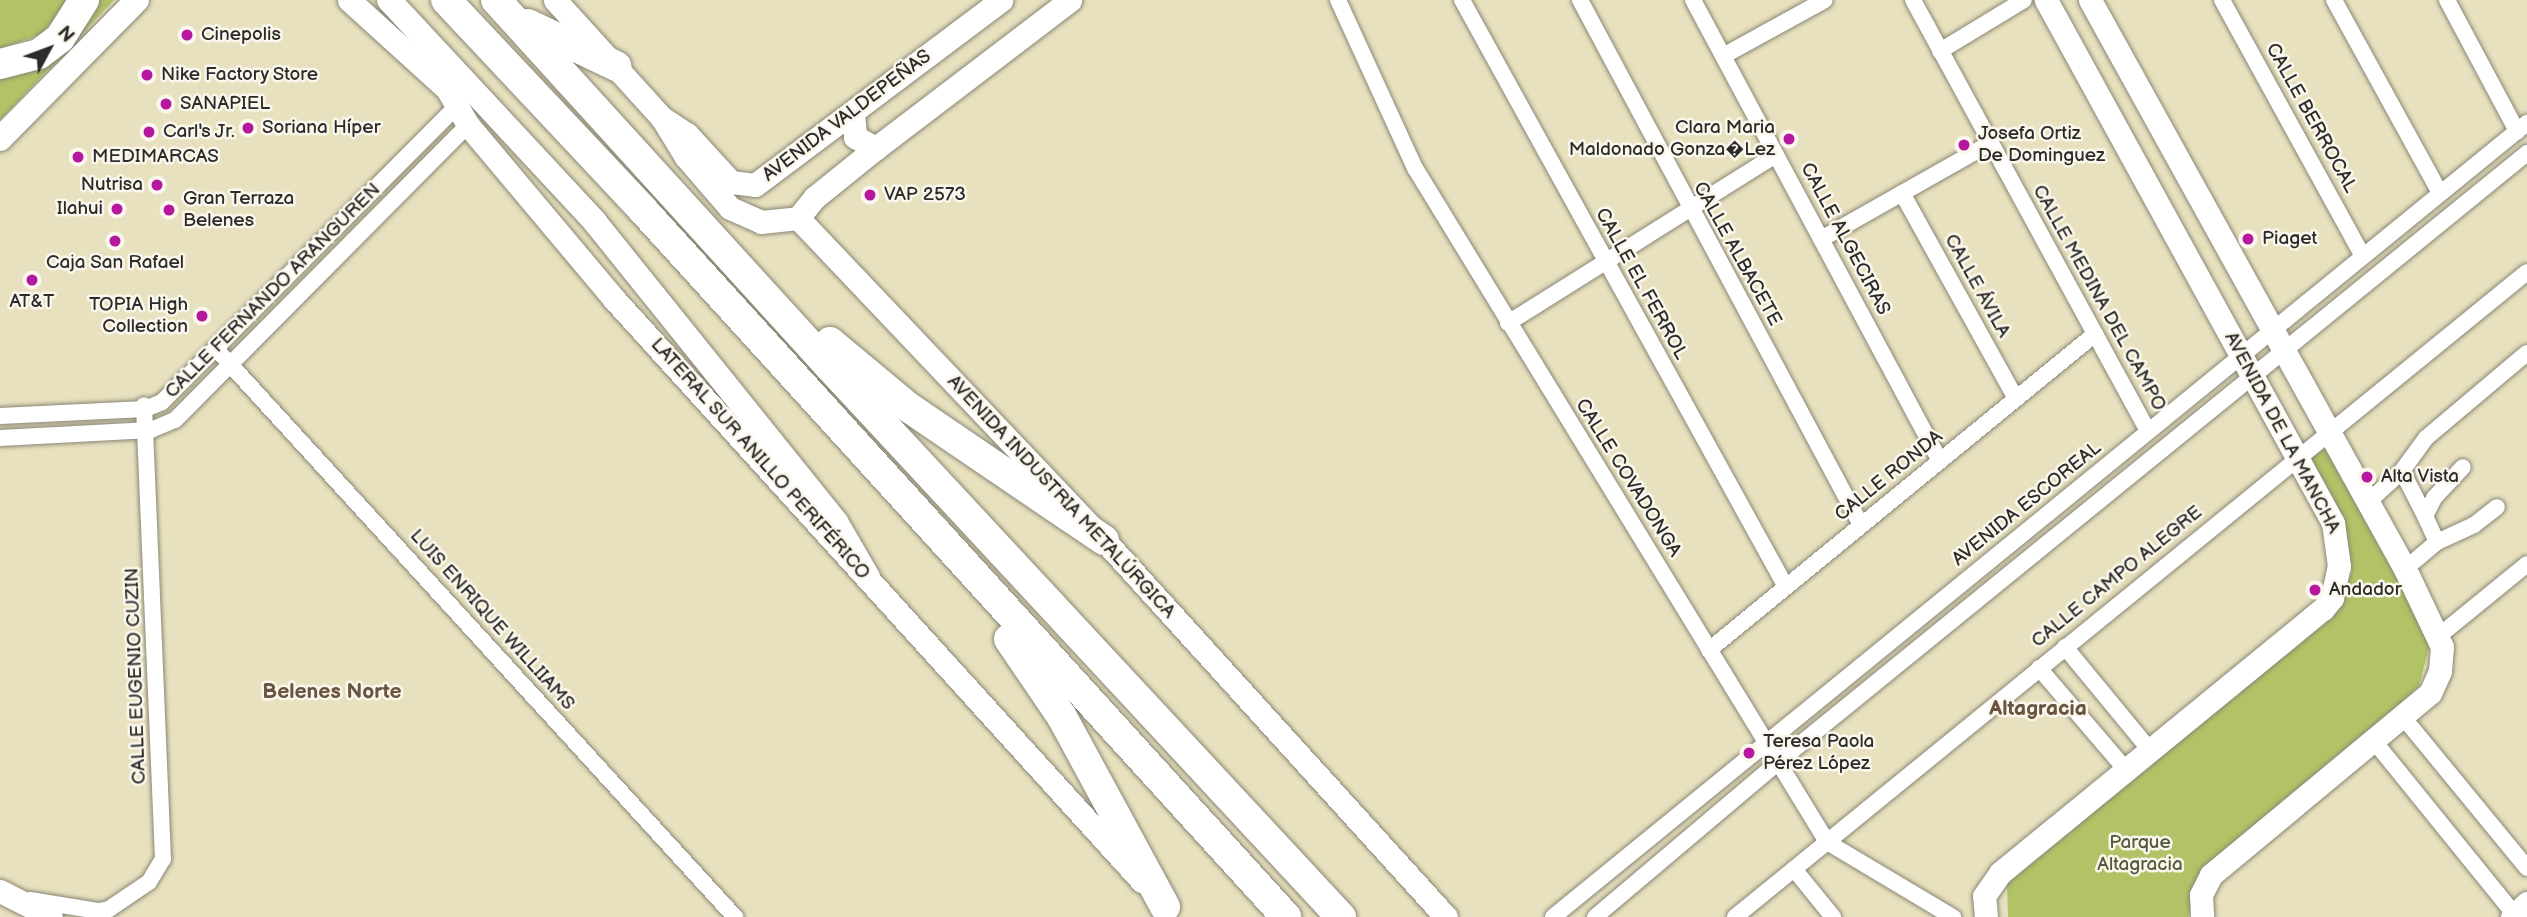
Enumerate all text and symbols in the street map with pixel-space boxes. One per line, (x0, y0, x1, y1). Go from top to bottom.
north arrow (14, 14, 84, 84)
text: N (52, 22, 79, 48)
place label: Cinepolis (201, 24, 281, 46)
marker: Cinepolis (179, 27, 195, 43)
street label: CALLE BERROCAL (2260, 39, 2362, 197)
street label: AVENIDA VALDEPEÑAS (758, 45, 936, 187)
place label: Nike Factory Store (161, 64, 320, 86)
marker: Nike Factory Store (139, 67, 155, 83)
place label: SANAPIEL (180, 93, 270, 115)
marker: SANAPIEL (158, 96, 174, 112)
place label: Soriana Híper (262, 117, 380, 139)
place label: Clara Maria Maldonado Gonza�Lez (1569, 117, 1775, 161)
marker: Soriana Híper (240, 120, 256, 136)
place label: Carl's Jr. (163, 121, 236, 143)
place label: Josefa Ortiz De Dominguez (1978, 123, 2105, 167)
marker: Carl's Jr. (141, 124, 157, 140)
marker: Clara Maria Maldonado Gonza�Lez (1781, 131, 1797, 147)
marker: Josefa Ortiz De Dominguez (1956, 137, 1972, 153)
place label: MEDIMARCAS (92, 146, 219, 168)
marker: MEDIMARCAS (70, 149, 86, 165)
street label: CALLE ALGECIRAS (1795, 159, 1895, 319)
place label: Nutrisa (81, 174, 143, 196)
marker: Nutrisa (149, 177, 165, 193)
street label: CALLE ALBACETE (1688, 178, 1786, 330)
street label: CALLE FERNANDO ARANGUREN (161, 179, 385, 403)
street label: CALLE MEDINA DEL CAMPO (2027, 181, 2171, 415)
place label: VAP 2573 (884, 184, 966, 206)
marker: VAP 2573 (862, 187, 878, 203)
place label: Gran Terraza Belenes (183, 188, 295, 232)
place label: Ilahui (57, 198, 103, 220)
marker: Ilahui (109, 201, 125, 217)
marker: Gran Terraza Belenes (161, 202, 177, 218)
street label: CALLE EL FERROL (1590, 204, 1692, 364)
place label: Piaget (2262, 228, 2317, 250)
street label: CALLE ÁVILA (1939, 230, 2015, 342)
marker: Piaget (2240, 231, 2256, 247)
marker: Caja San Rafael (107, 233, 123, 249)
place label: Caja San Rafael (46, 252, 184, 274)
marker: AT&T (24, 272, 40, 288)
place label: AT&T (9, 291, 55, 313)
place label: TOPIA High Collection (89, 294, 188, 338)
marker: TOPIA High Collection (194, 308, 210, 324)
street label: AVENIDA DE LA MANCHA (2219, 328, 2345, 538)
street label: LATERAL SUR ANILLO PERIFÉRICO (645, 334, 875, 584)
street label: AVENIDA INDUSTRIA METALÚRGICA (942, 371, 1180, 623)
street label: CALLE COVADONGA (1570, 395, 1686, 561)
street label: CALLE RONDA (1831, 426, 1947, 526)
street label: AVENIDA ESCOREAL (1948, 437, 2106, 571)
place label: Alta Vista (2381, 466, 2460, 488)
marker: Alta Vista (2359, 469, 2375, 485)
street label: CALLE CAMPO ALEGRE (2027, 501, 2207, 653)
street label: LUIS ENRIQUE WILLIIAMS (404, 525, 580, 715)
street label: CALLE EUGENIO CUZIN (121, 567, 151, 785)
place label: Andador (2329, 579, 2402, 601)
marker: Andador (2307, 582, 2323, 598)
district label: Belenes Norte (262, 679, 402, 705)
district label: Altagracia (1989, 696, 2087, 722)
place label: Teresa Paola Pérez López (1763, 731, 1874, 775)
marker: Teresa Paola Pérez López (1741, 745, 1757, 761)
park label: Parque Altagracia (2097, 832, 2183, 876)

